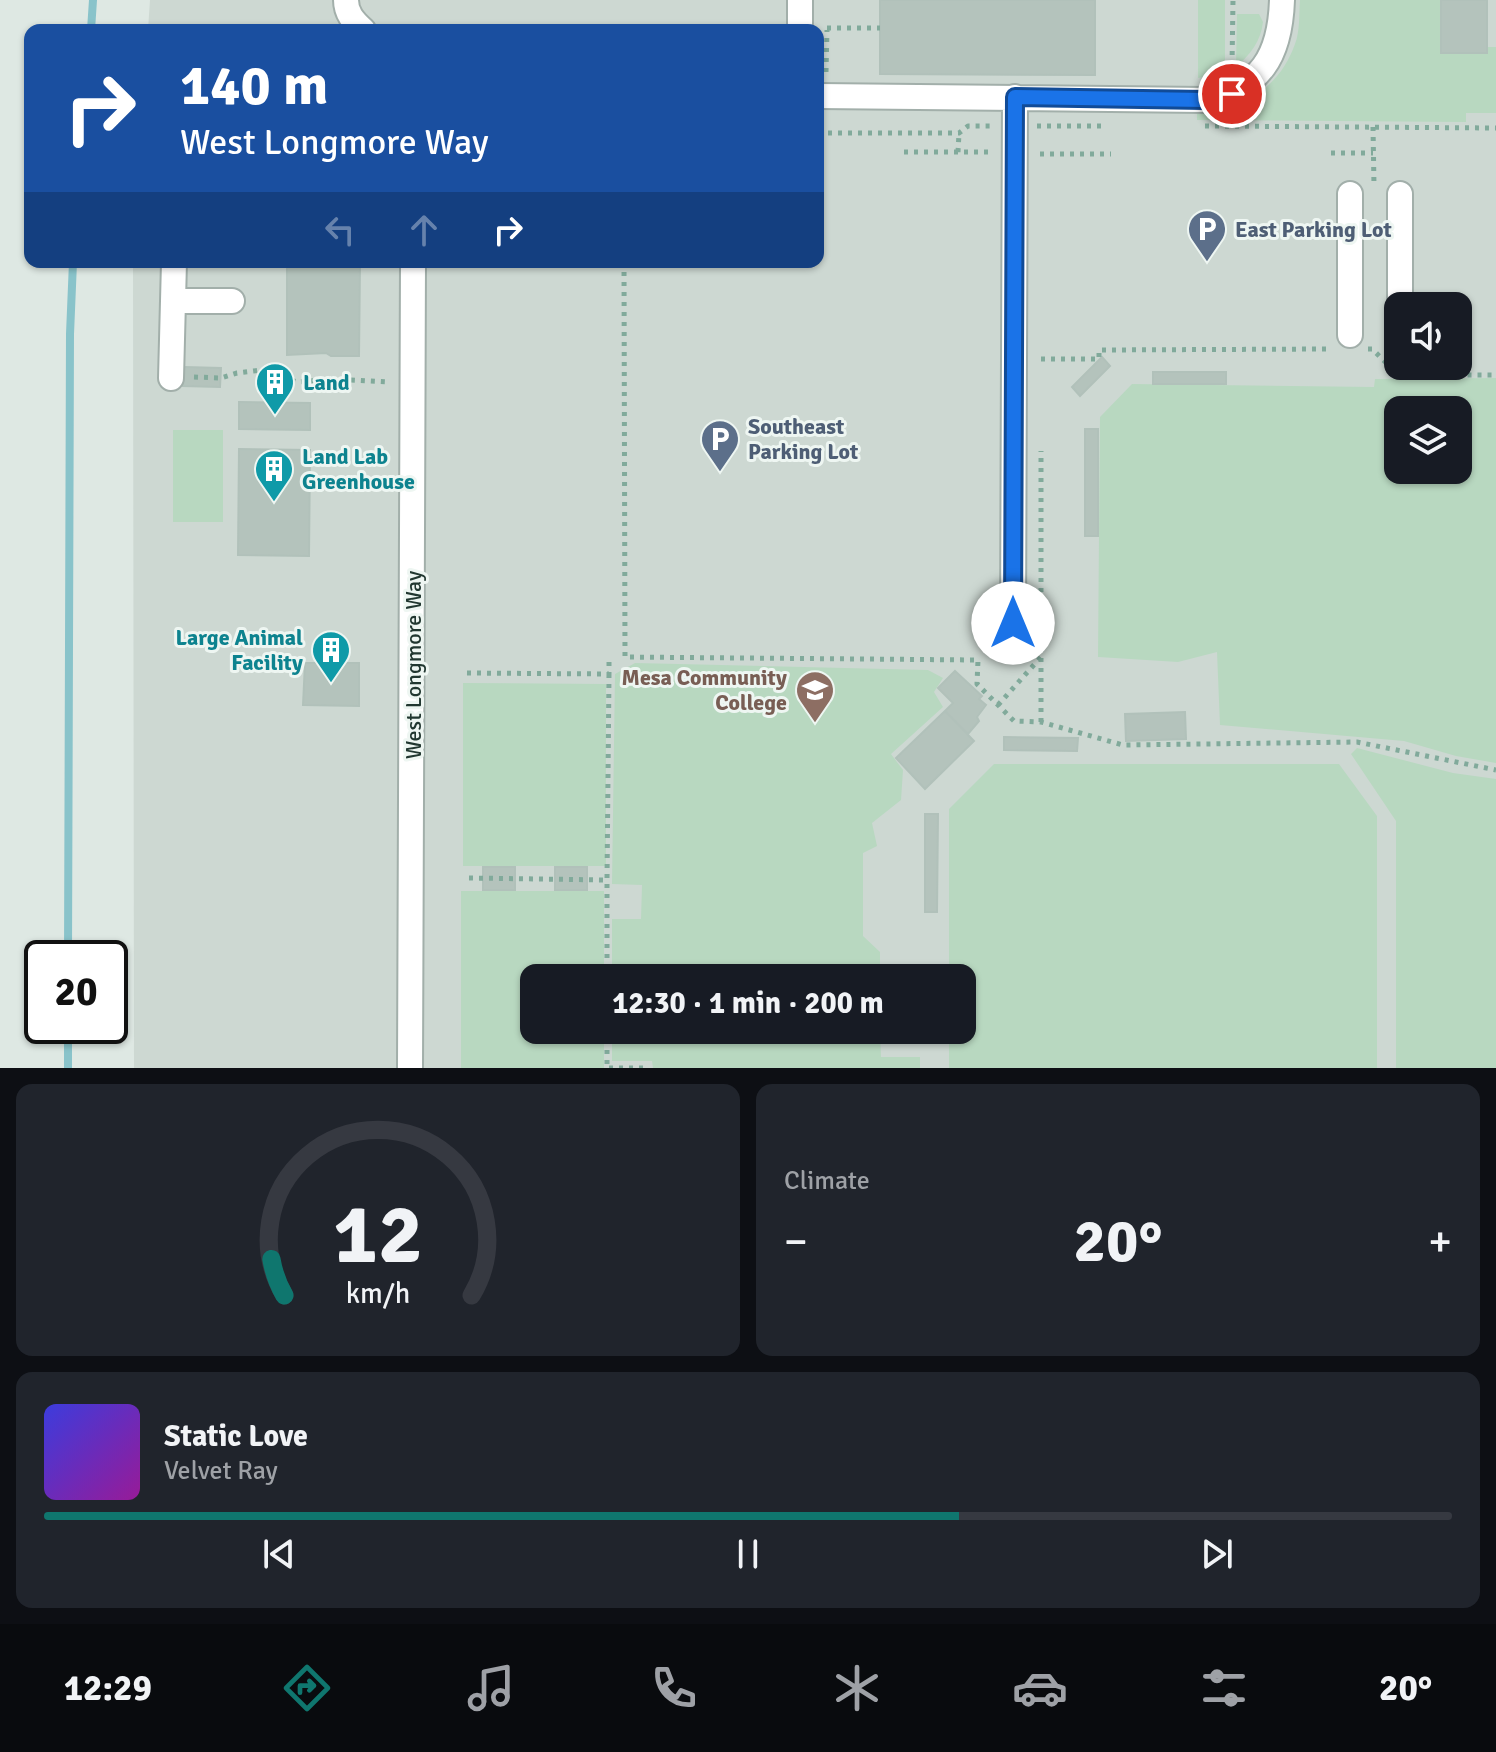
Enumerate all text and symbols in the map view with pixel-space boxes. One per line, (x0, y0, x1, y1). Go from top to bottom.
text: 140 m (180, 51, 328, 120)
icon: right (48, 56, 152, 160)
pin (1198, 60, 1266, 128)
icon: arrive (1210, 72, 1254, 116)
text: West Longmore Way (180, 120, 489, 165)
icon: left (318, 208, 362, 252)
icon: ahead (402, 208, 446, 252)
icon: right (486, 208, 530, 252)
parking icon: East Parking Lot (1186, 208, 1228, 263)
place label: East Parking Lot (1235, 216, 1392, 243)
map controls (1384, 292, 1472, 484)
button: sound (1384, 292, 1472, 380)
building icon: Land (254, 361, 296, 416)
place label: Land (303, 369, 350, 396)
button: layers (1384, 396, 1472, 484)
place label: Southeast Parking Lot (748, 413, 858, 465)
parking icon: Southeast Parking Lot (699, 418, 741, 473)
place label: Land Lab Greenhouse (302, 443, 415, 495)
building icon: Land Lab Greenhouse (253, 448, 295, 503)
street label: West Longmore Way (400, 570, 427, 759)
position arrow (971, 581, 1055, 665)
place label: Large Animal Facility (176, 624, 303, 676)
building icon: Large Animal Facility (310, 629, 352, 684)
place label: Mesa Community College (622, 664, 787, 716)
school or university icon: Mesa Community College (794, 669, 836, 724)
speed limit sign: 20 (24, 940, 128, 1044)
text: 12:30 · 1 min · 200 m (612, 985, 884, 1022)
text: Climate (784, 1165, 870, 1197)
text: 12 (333, 1184, 423, 1286)
text: 20° (1074, 1205, 1162, 1279)
text: − (784, 1215, 808, 1269)
text: + (1428, 1215, 1452, 1269)
text: km/h (346, 1276, 410, 1311)
text: Static Love (164, 1418, 308, 1455)
text: Velvet Ray (164, 1455, 278, 1487)
icon: previous (257, 1532, 301, 1576)
icon: pause (726, 1532, 770, 1576)
icon: next (1195, 1532, 1239, 1576)
icon: directions (279, 1660, 335, 1716)
icon: music (463, 1660, 519, 1716)
icon: phone (646, 1660, 702, 1716)
icon: climate (829, 1660, 885, 1716)
icon: car (1012, 1660, 1068, 1716)
icon: filters (1196, 1660, 1252, 1716)
text: 12:29 (64, 1666, 152, 1711)
text: 20° (1379, 1666, 1432, 1711)

